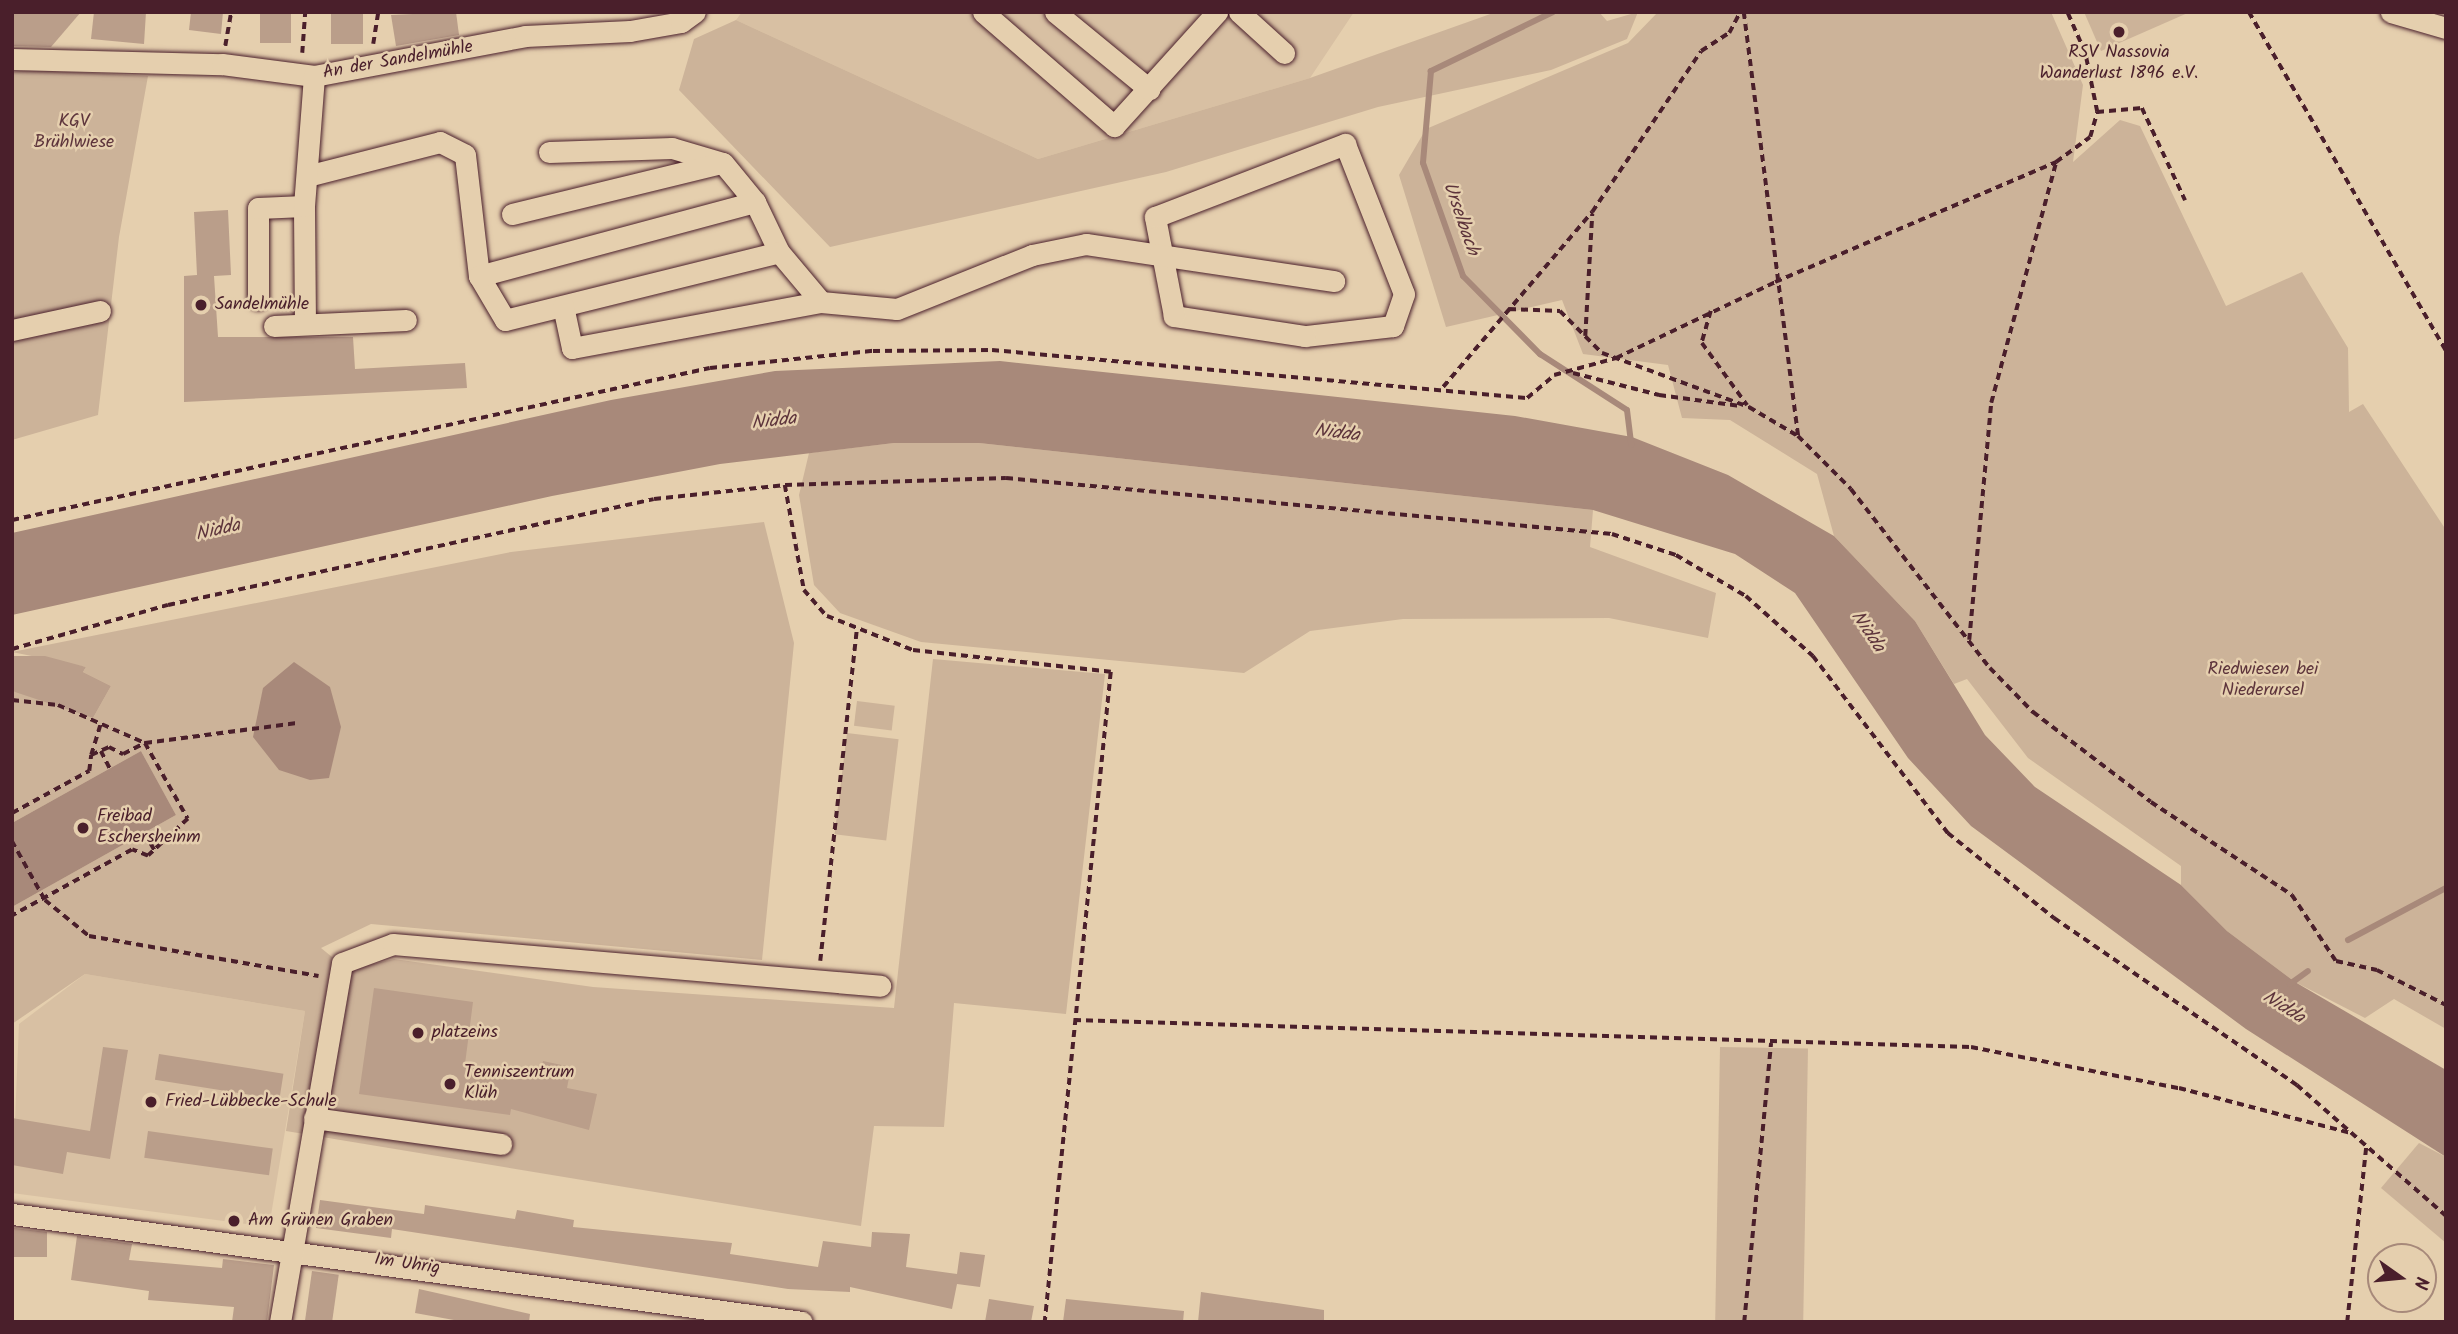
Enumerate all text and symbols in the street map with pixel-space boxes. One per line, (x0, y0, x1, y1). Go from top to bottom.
marker: RSV Nassovia Wanderlust 1896 e.V. (2111, 24, 2127, 40)
street label: An der Sandelmühle (321, 37, 475, 85)
place label: RSV Nassovia Wanderlust 1896 e.V. (2040, 43, 2198, 86)
park label: KGV Brühlwiese (34, 112, 114, 154)
water label: Urselbach (1437, 179, 1483, 259)
place label: Sandelmühle (215, 294, 309, 316)
marker: Sandelmühle (193, 297, 209, 313)
water label: Nidda (750, 408, 798, 436)
water label: Nidda (1313, 420, 1361, 448)
water label: Nidda (193, 515, 243, 547)
water label: Nidda (1845, 607, 1889, 657)
park label: Riedwiesen bei Niederursel (2208, 660, 2318, 702)
place label: Freibad Eschersheinm (97, 807, 201, 850)
marker: Freibad Eschersheinm (75, 820, 91, 836)
water label: Nidda (2258, 986, 2308, 1030)
place label: platzeins (432, 1022, 498, 1044)
marker: platzeins (410, 1025, 426, 1041)
place label: Tenniszentrum Klüh (464, 1063, 574, 1106)
marker: Tenniszentrum Klüh (442, 1076, 458, 1092)
place label: Fried-Lübbecke-Schule (165, 1091, 337, 1113)
marker: Fried-Lübbecke-Schule (143, 1094, 159, 1110)
place label: Am Grünen Graben (248, 1210, 393, 1232)
marker: Am Grünen Graben (226, 1213, 242, 1229)
north arrow (2367, 1243, 2437, 1313)
street label: Im Uhrig (373, 1250, 441, 1280)
text: N (2404, 1273, 2436, 1293)

